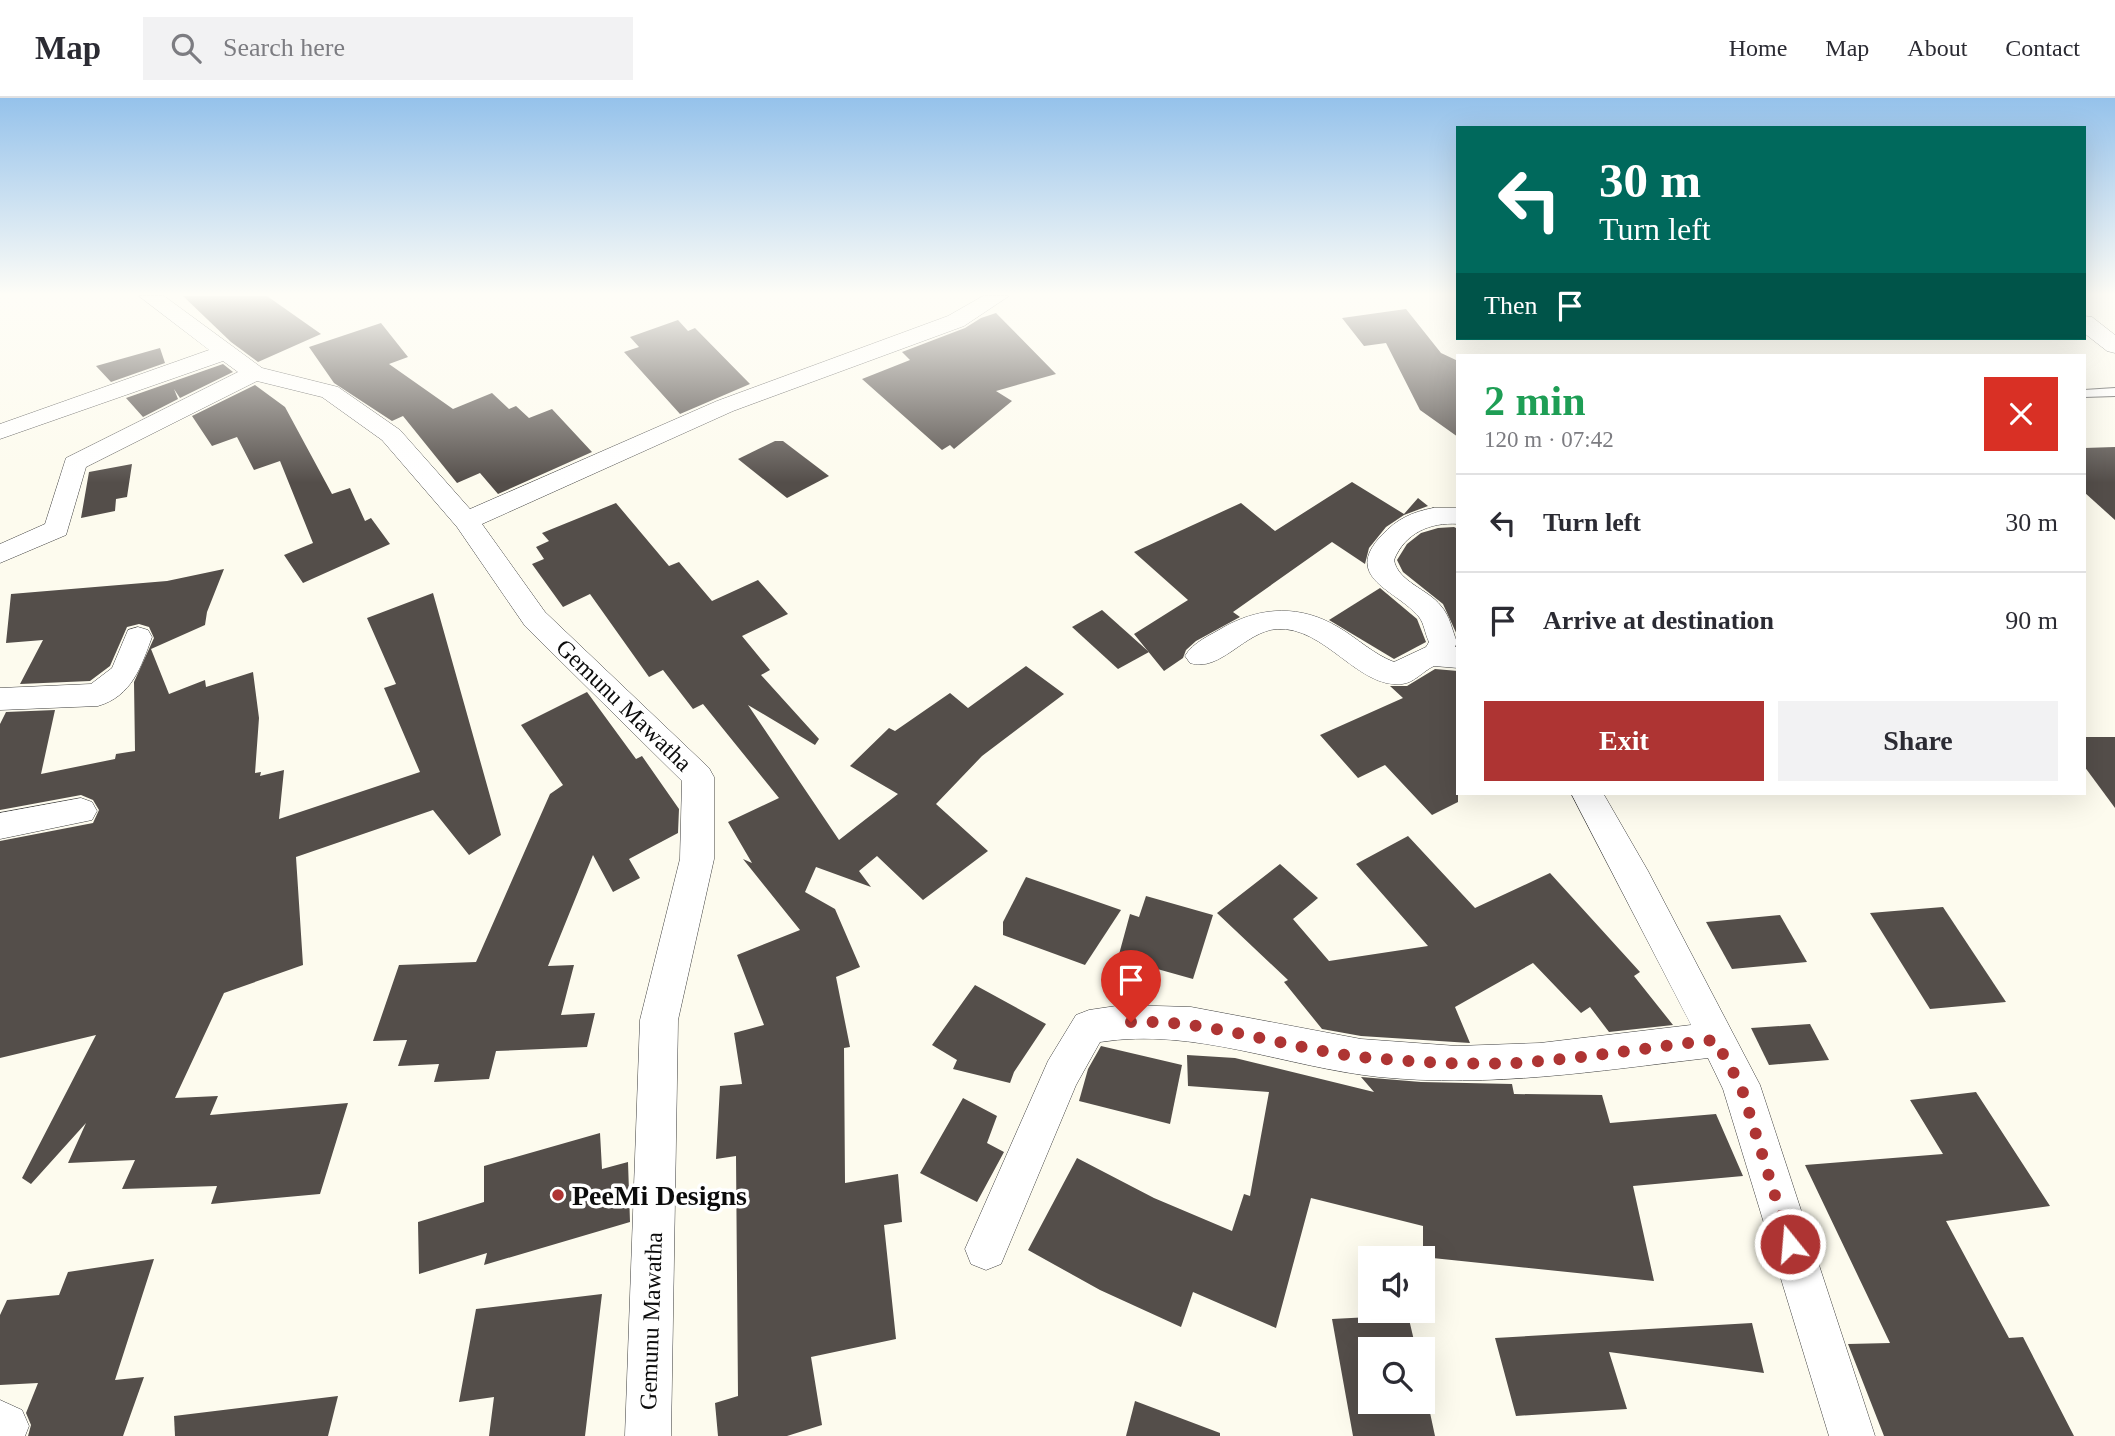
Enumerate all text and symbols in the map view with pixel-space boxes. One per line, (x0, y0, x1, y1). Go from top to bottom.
search box (143, 17, 633, 80)
icon: search (167, 29, 205, 67)
text: Map (35, 30, 101, 66)
text: Search here (223, 33, 345, 62)
text: Home (1729, 35, 1787, 61)
text: Map (1825, 35, 1869, 61)
text: About (1907, 35, 1967, 61)
text: Contact (2005, 35, 2080, 61)
text: 30 m (1599, 153, 1701, 208)
icon: left (1484, 154, 1575, 245)
text: Turn left (1599, 211, 1711, 247)
icon: arrive (1551, 287, 1589, 325)
text: Then (1484, 291, 1537, 320)
button: close (1984, 377, 2058, 451)
text: 2 min (1484, 378, 1586, 424)
text: 120 m · 07:42 (1484, 427, 1614, 452)
icon: left (1484, 504, 1522, 542)
text: Turn left (1543, 508, 1641, 537)
text: 30 m (2005, 508, 2058, 537)
icon: arrive (1484, 602, 1522, 640)
text: Arrive at destination (1543, 606, 1774, 635)
text: 90 m (2005, 606, 2058, 635)
street label: Gemunu Mawatha (551, 634, 697, 776)
button: Exit (1484, 701, 1764, 781)
button: Share (1778, 701, 2058, 781)
pin (1101, 950, 1161, 1022)
icon: arrive (1112, 961, 1150, 999)
place label: PeeMi Designs (572, 1180, 747, 1211)
marker: PeeMi Designs (550, 1187, 566, 1203)
position arrow (1753, 1207, 1827, 1281)
street label: Gemunu Mawatha (635, 1231, 667, 1410)
map controls (1358, 1246, 1435, 1414)
button: sound (1358, 1246, 1435, 1323)
button: search (1358, 1337, 1435, 1414)

